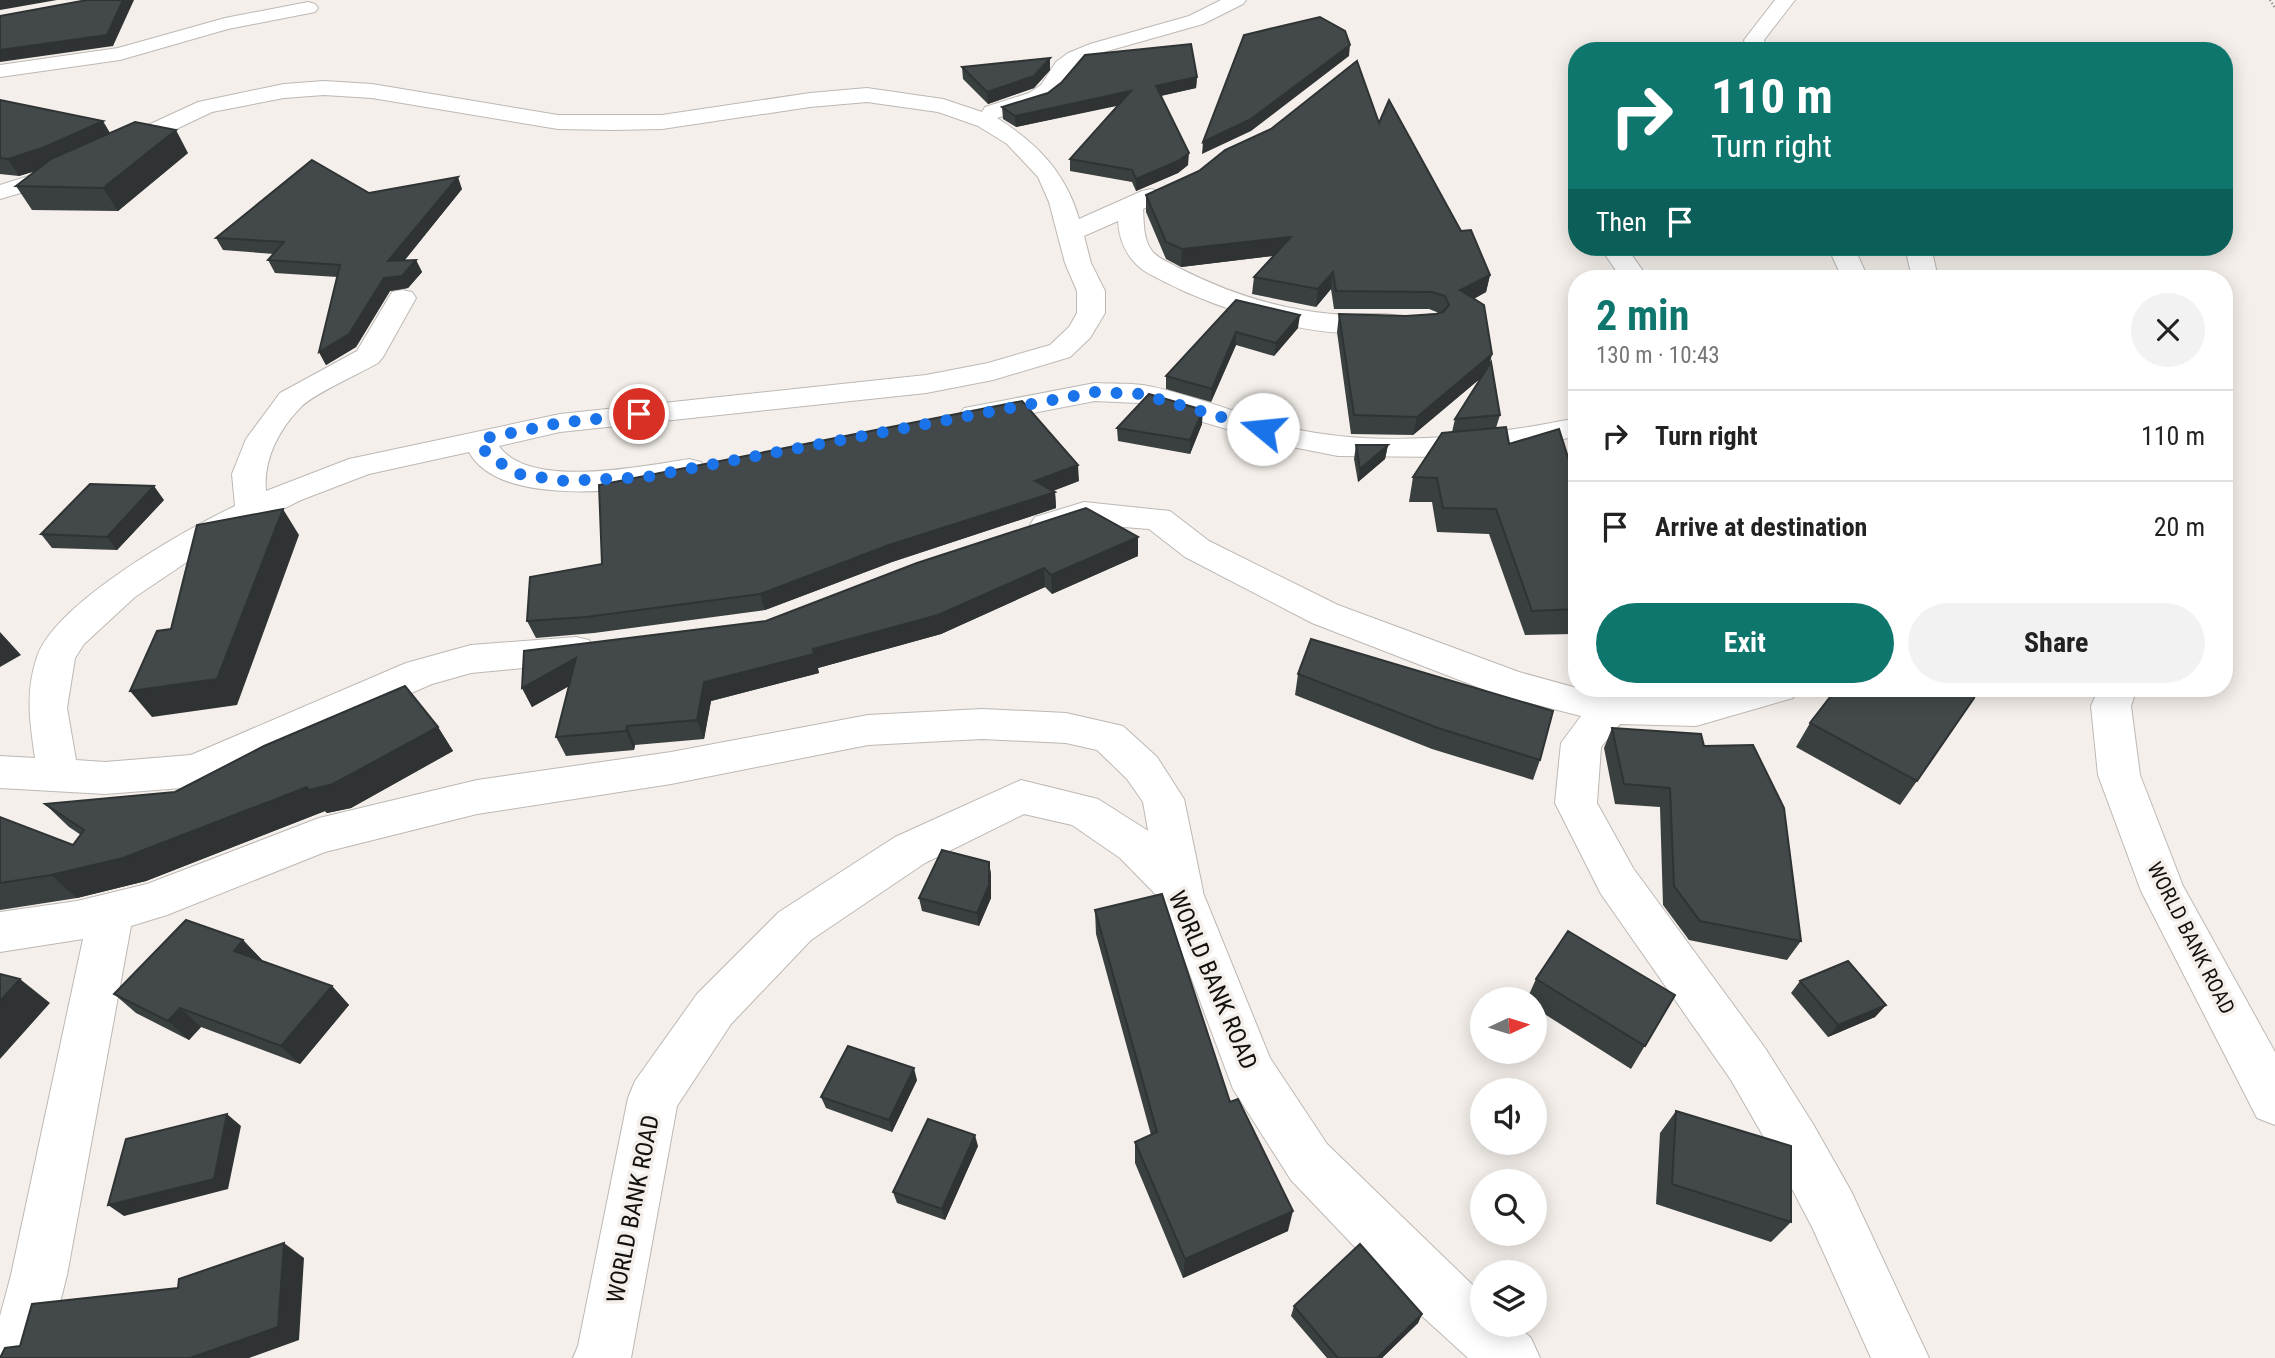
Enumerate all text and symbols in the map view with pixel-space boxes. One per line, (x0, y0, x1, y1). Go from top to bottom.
text: 110 m (1711, 68, 1833, 125)
icon: right (1596, 70, 1687, 161)
text: Turn right (1711, 127, 1832, 165)
icon: arrive (1661, 203, 1699, 241)
text: Then (1596, 207, 1647, 237)
text: 2 min (1596, 291, 1689, 340)
button: close (2131, 293, 2205, 367)
text: 130 m · 10:43 (1596, 342, 1720, 369)
pin (609, 384, 669, 444)
position arrow (1226, 392, 1300, 466)
icon: arrive (620, 395, 658, 433)
icon: right (1596, 417, 1634, 455)
text: Turn right (1655, 421, 1757, 451)
text: 110 m (2141, 421, 2205, 451)
icon: arrive (1596, 508, 1634, 546)
text: Arrive at destination (1655, 512, 1867, 542)
text: 20 m (2154, 512, 2205, 542)
button: Exit (1596, 603, 1894, 683)
button: Share (1908, 603, 2205, 683)
street label: WORLD BANK ROAD (2142, 858, 2240, 1018)
street label: WORLD BANK ROAD (1163, 887, 1263, 1073)
north arrow (1470, 987, 1547, 1064)
map controls (1470, 987, 1547, 1337)
button: sound (1470, 1078, 1547, 1155)
street label: WORLD BANK ROAD (601, 1113, 665, 1305)
button: search (1470, 1169, 1547, 1246)
button: layers (1470, 1260, 1547, 1337)

